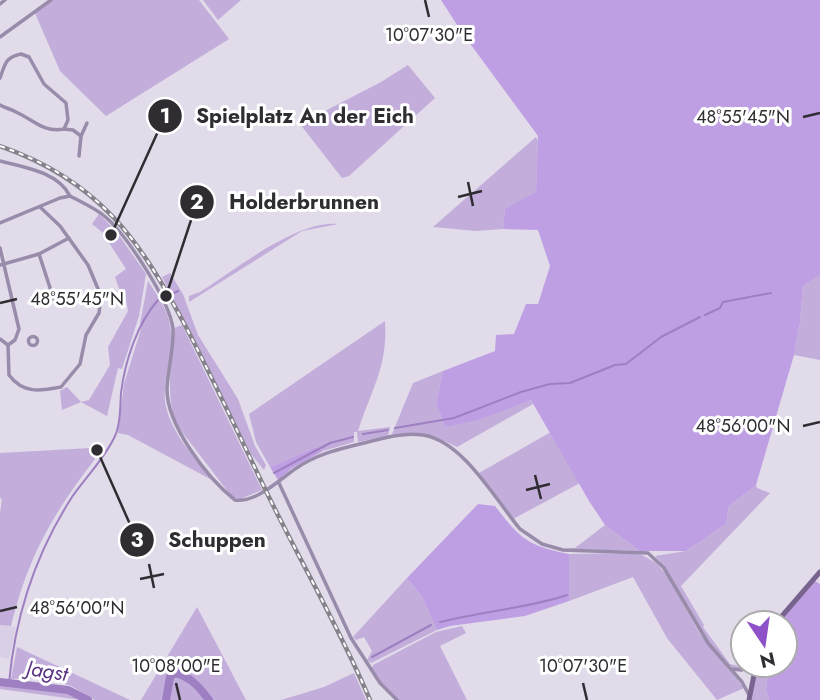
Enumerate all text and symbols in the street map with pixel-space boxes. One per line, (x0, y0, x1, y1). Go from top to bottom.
text: 10°07'30"E (385, 22, 473, 48)
callout: Spielplatz An der Eich (147, 95, 428, 137)
text: 1 (160, 101, 170, 131)
text: Spielplatz An der Eich (196, 101, 414, 131)
text: 48°55'45"N (696, 104, 790, 130)
callout: Holderbrunnen (180, 181, 393, 223)
text: 2 (190, 187, 204, 217)
text: Holderbrunnen (229, 187, 379, 217)
text: 48°55'45"N (30, 286, 124, 312)
text: 48°56'00"N (696, 413, 790, 439)
callout: Schuppen (119, 519, 280, 561)
text: 3 (130, 525, 144, 555)
text: Schuppen (168, 525, 266, 555)
text: 48°56'00"N (30, 595, 124, 621)
north arrow (729, 609, 799, 679)
text: N (757, 645, 778, 675)
water label: Jagst (20, 652, 71, 689)
text: 10°08'00"E (131, 653, 221, 679)
text: 10°07'30"E (539, 653, 627, 679)

